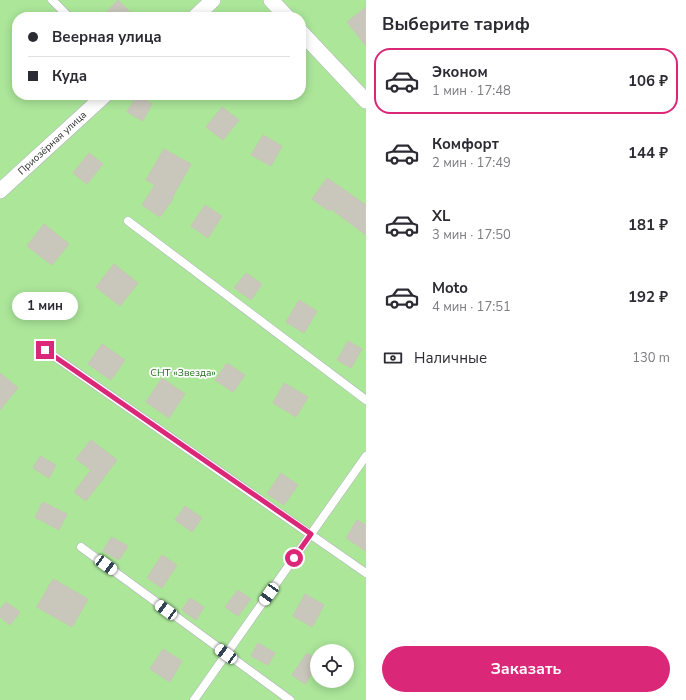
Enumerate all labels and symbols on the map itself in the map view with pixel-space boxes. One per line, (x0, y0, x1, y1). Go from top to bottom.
street label: Приозёрная улица (15, 108, 90, 178)
callout: 1 мин (12, 292, 78, 320)
route end (36, 341, 54, 359)
park label: СНТ «Звезда» (150, 366, 216, 380)
route start (285, 549, 303, 567)
car (93, 553, 119, 577)
car (257, 581, 281, 607)
car (153, 598, 179, 622)
car (213, 642, 239, 666)

